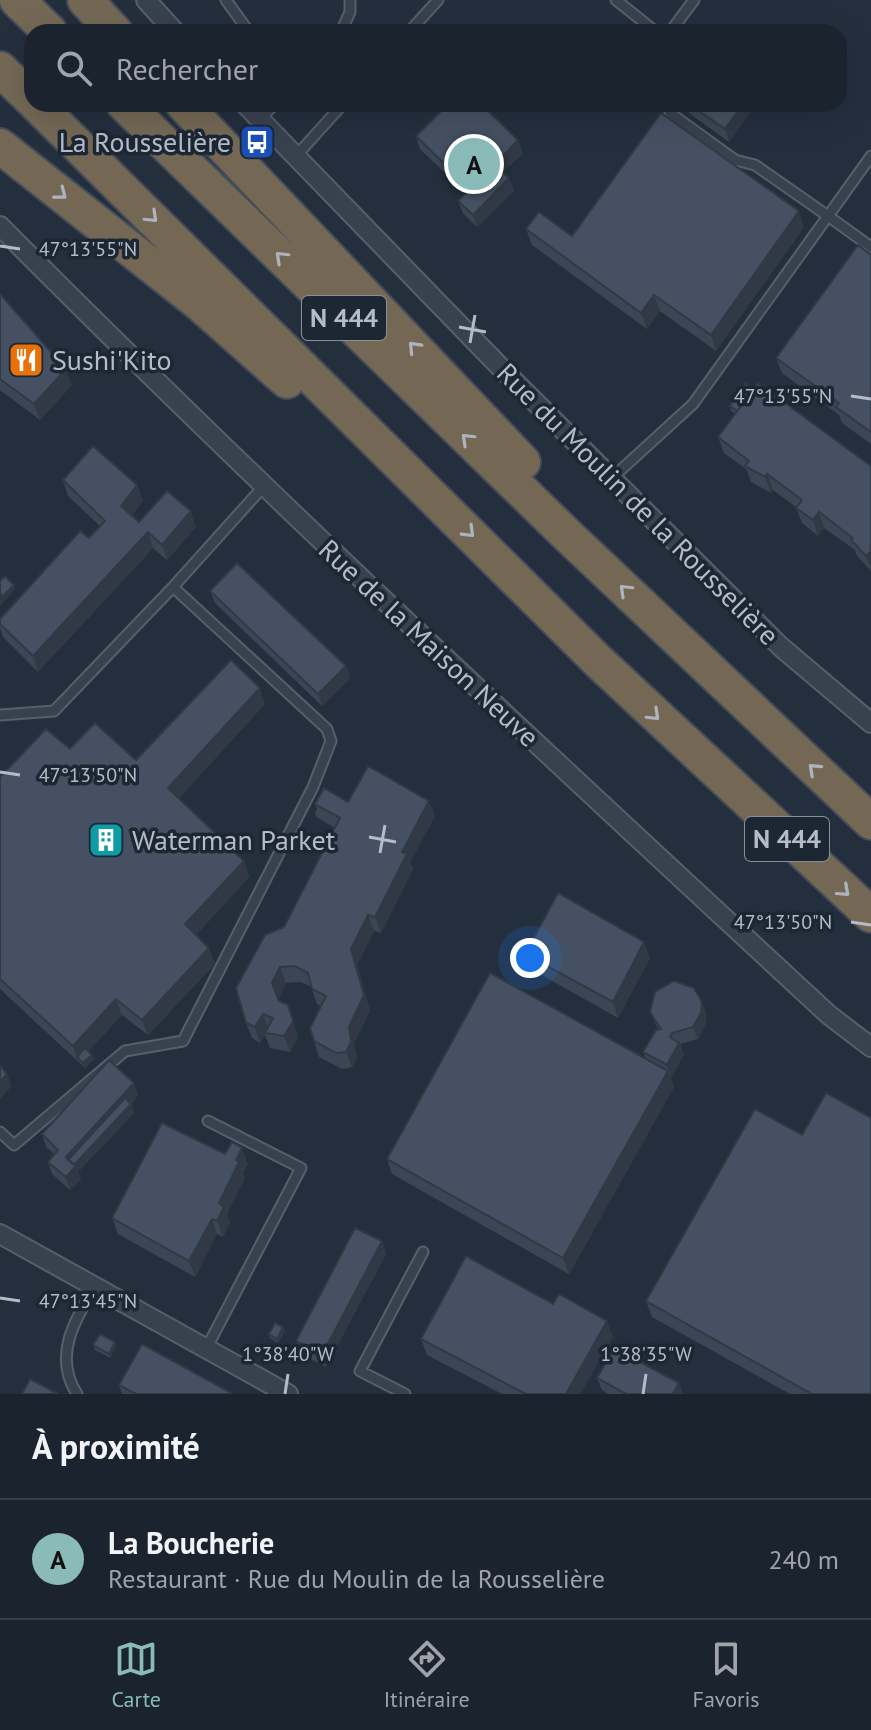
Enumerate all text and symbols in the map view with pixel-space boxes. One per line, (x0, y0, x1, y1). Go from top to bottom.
search box (24, 24, 847, 112)
icon: search (52, 46, 96, 90)
text: Rechercher (116, 49, 258, 88)
place label: La Rousselière (59, 123, 231, 160)
bus stop icon: La Rousselière (238, 123, 276, 161)
pin: A (448, 134, 500, 194)
one-way arrow (52, 184, 66, 199)
one-way arrow (143, 208, 157, 222)
text: 47°13'55"N (39, 236, 137, 262)
one-way arrow (276, 252, 290, 266)
road number: N 444 (302, 296, 386, 340)
restaurant icon: Sushi'Kito (7, 341, 45, 379)
place label: Sushi'Kito (52, 341, 171, 378)
one-way arrow (410, 342, 424, 357)
street label: Rue du Moulin de la Rousselière (489, 355, 787, 653)
text: 47°13'55"N (734, 383, 832, 409)
one-way arrow (462, 433, 476, 448)
one-way arrow (460, 523, 475, 538)
street label: Rue de la Maison Neuve (311, 531, 547, 754)
one-way arrow (620, 585, 634, 600)
one-way arrow (645, 706, 659, 721)
text: 47°13'50"N (39, 762, 137, 788)
one-way arrow (809, 763, 823, 778)
road number: N 444 (745, 817, 829, 861)
building icon: Waterman Parket (87, 821, 125, 859)
place label: Waterman Parket (132, 821, 336, 858)
one-way arrow (835, 882, 849, 897)
text: 47°13'50"N (734, 909, 832, 935)
your location (510, 938, 550, 978)
text: 47°13'45"N (39, 1288, 137, 1314)
text: 1°38'40"W (242, 1341, 334, 1367)
text: 1°38'35"W (600, 1341, 692, 1367)
text: À proximité (32, 1424, 200, 1468)
text: La Boucherie (108, 1523, 274, 1562)
text: A (50, 1543, 66, 1576)
text: 240 m (768, 1543, 839, 1576)
text: Restaurant · Rue du Moulin de la Rousselière (108, 1562, 605, 1595)
tab: Carte (111, 1637, 161, 1713)
tab: Itinéraire (384, 1637, 470, 1713)
tab: Favoris (693, 1637, 760, 1713)

